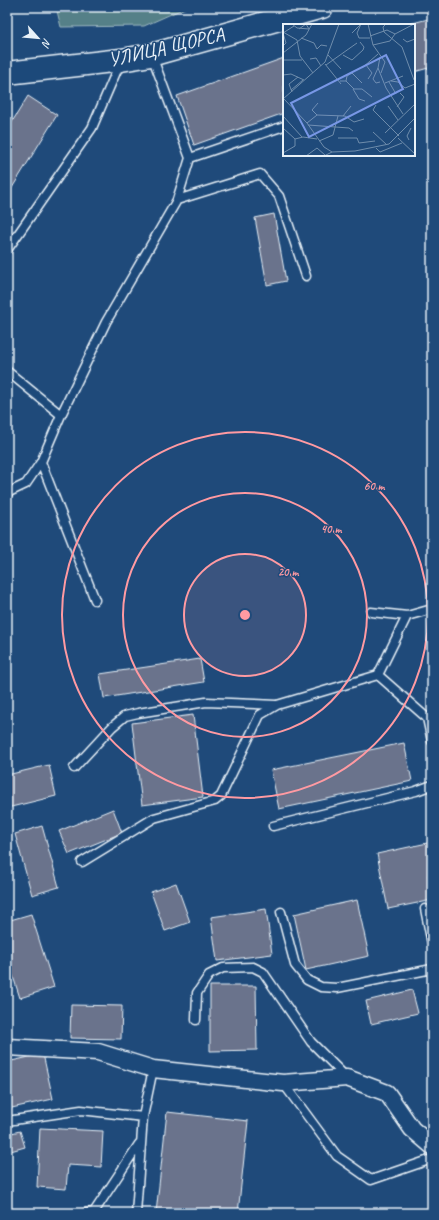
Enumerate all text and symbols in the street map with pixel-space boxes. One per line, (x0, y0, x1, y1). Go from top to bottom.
north arrow (18, 18, 58, 58)
street label: УЛИЦА ЩОРСА (106, 21, 227, 72)
inset map (283, 24, 415, 156)
text: N (38, 36, 55, 51)
text: 60 m (364, 478, 386, 494)
text: 40 m (321, 521, 342, 537)
text: 20 m (278, 564, 299, 580)
centre of rings (238, 608, 252, 622)

